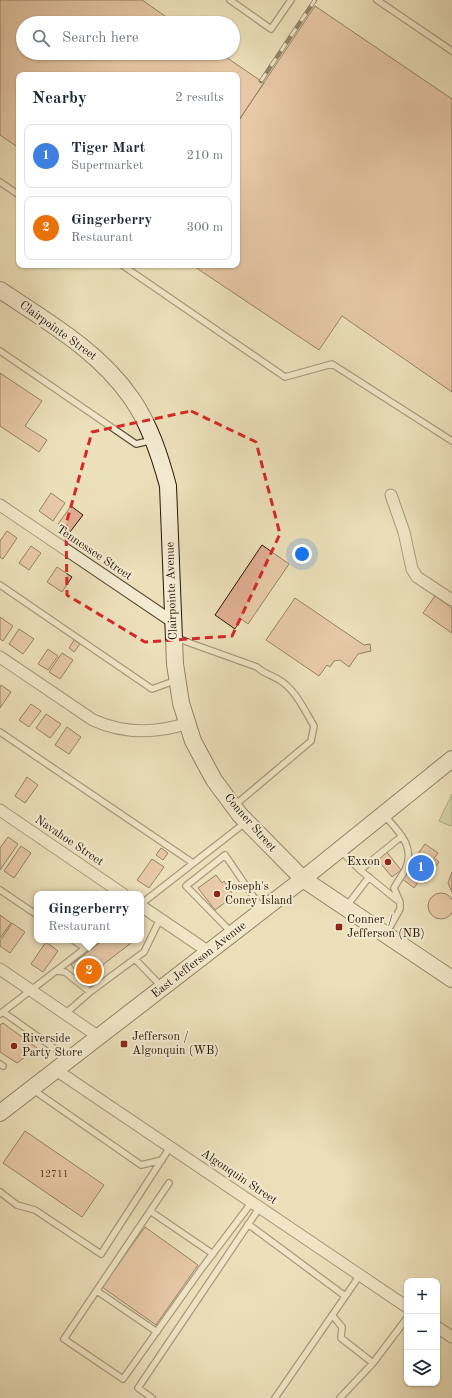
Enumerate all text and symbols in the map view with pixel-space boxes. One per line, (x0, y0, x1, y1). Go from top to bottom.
search box (16, 16, 240, 60)
icon: search (30, 27, 52, 49)
text: Search here (62, 31, 139, 46)
text: Nearby (32, 90, 87, 107)
text: 2 results (175, 91, 224, 104)
text: Tiger Mart (71, 141, 145, 156)
text: 1 (42, 149, 50, 162)
text: 210 m (186, 149, 223, 162)
text: Supermarket (71, 159, 143, 172)
text: Gingerberry (71, 213, 152, 228)
text: 2 (42, 221, 50, 234)
text: 300 m (186, 221, 223, 234)
text: Restaurant (71, 231, 133, 244)
street label: Clairpointe Street (17, 299, 99, 363)
street label: Tennessee Street (54, 523, 134, 583)
street label: Clairpointe Avenue (164, 541, 180, 640)
your location (292, 544, 312, 564)
street label: Conner Street (222, 792, 278, 854)
street label: Navahoe Street (33, 814, 105, 868)
pin: 1 (408, 853, 434, 883)
place label: Exxon (347, 856, 381, 868)
marker: Exxon (383, 857, 393, 867)
place label: Joseph's Coney Island (225, 881, 293, 907)
marker: Joseph's Coney Island (212, 889, 222, 899)
popup (34, 891, 144, 943)
text: Gingerberry (48, 902, 130, 917)
place label: Conner / Jefferson (NB) (347, 914, 425, 940)
street label: East Jefferson Avenue (149, 919, 249, 1001)
text: Restaurant (48, 920, 110, 933)
marker: Conner / Jefferson (NB) (334, 922, 344, 932)
pin: 2 (76, 956, 102, 986)
place label: Jefferson / Algonquin (WB) (132, 1031, 219, 1057)
place label: Riverside Party Store (22, 1033, 83, 1059)
marker: Jefferson / Algonquin (WB) (119, 1039, 129, 1049)
marker: Riverside Party Store (9, 1041, 19, 1051)
street label: Algonquin Street (199, 1147, 279, 1207)
house number: 12711 (40, 1169, 69, 1179)
map controls (404, 1278, 440, 1386)
button: + (404, 1278, 440, 1314)
button: − (404, 1314, 440, 1350)
button: layers (404, 1350, 440, 1386)

